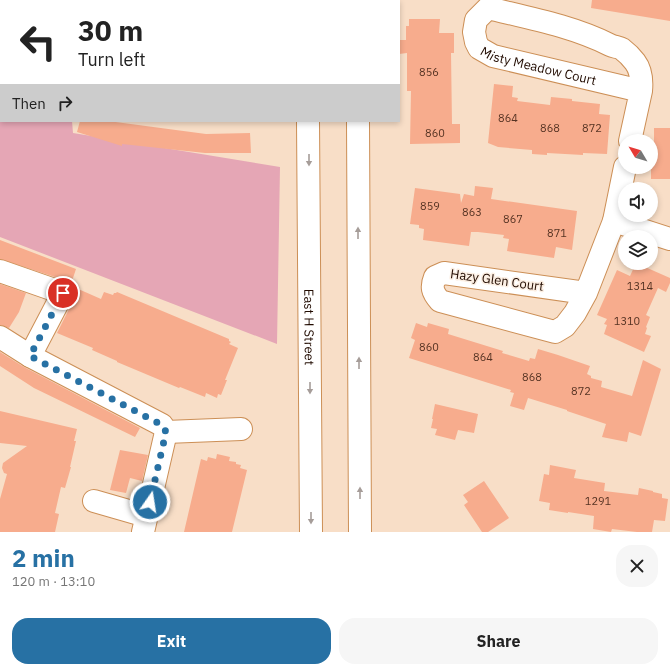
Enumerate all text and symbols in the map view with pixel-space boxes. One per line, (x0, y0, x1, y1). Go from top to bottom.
text: 30 m (78, 12, 143, 49)
icon: left (12, 16, 64, 68)
street label: Misty Meadow Court (478, 42, 598, 89)
text: Turn left (78, 48, 146, 71)
house number: 856 (419, 65, 439, 79)
icon: right (54, 92, 76, 114)
text: Then (12, 94, 46, 113)
house number: 864 (498, 111, 518, 125)
house number: 868 (540, 121, 560, 135)
house number: 872 (582, 121, 602, 135)
house number: 860 (425, 126, 445, 140)
north arrow (618, 134, 658, 174)
map controls (618, 134, 658, 270)
one-way arrow (306, 154, 312, 167)
button: sound (618, 182, 658, 222)
house number: 859 (420, 199, 440, 213)
house number: 863 (462, 205, 482, 219)
house number: 867 (503, 212, 523, 226)
one-way arrow (355, 226, 361, 239)
house number: 871 (547, 226, 567, 240)
button: layers (618, 230, 658, 270)
street label: Hazy Glen Court (449, 265, 545, 295)
pin (46, 276, 80, 310)
house number: 1314 (627, 279, 654, 293)
icon: arrive (52, 282, 74, 304)
street label: East H Street (301, 289, 318, 365)
house number: 1310 (614, 314, 640, 328)
house number: 860 (419, 340, 439, 354)
house number: 864 (473, 350, 493, 364)
one-way arrow (356, 356, 362, 369)
house number: 868 (522, 370, 542, 384)
one-way arrow (307, 382, 313, 395)
house number: 872 (571, 384, 591, 398)
position arrow (129, 481, 171, 523)
one-way arrow (357, 486, 363, 499)
house number: 1291 (585, 494, 612, 508)
one-way arrow (308, 512, 314, 525)
text: 2 min (12, 542, 75, 574)
button: close (616, 545, 658, 587)
text: 120 m · 13:10 (12, 573, 95, 590)
button: Exit (12, 618, 331, 664)
button: Share (339, 618, 658, 664)

